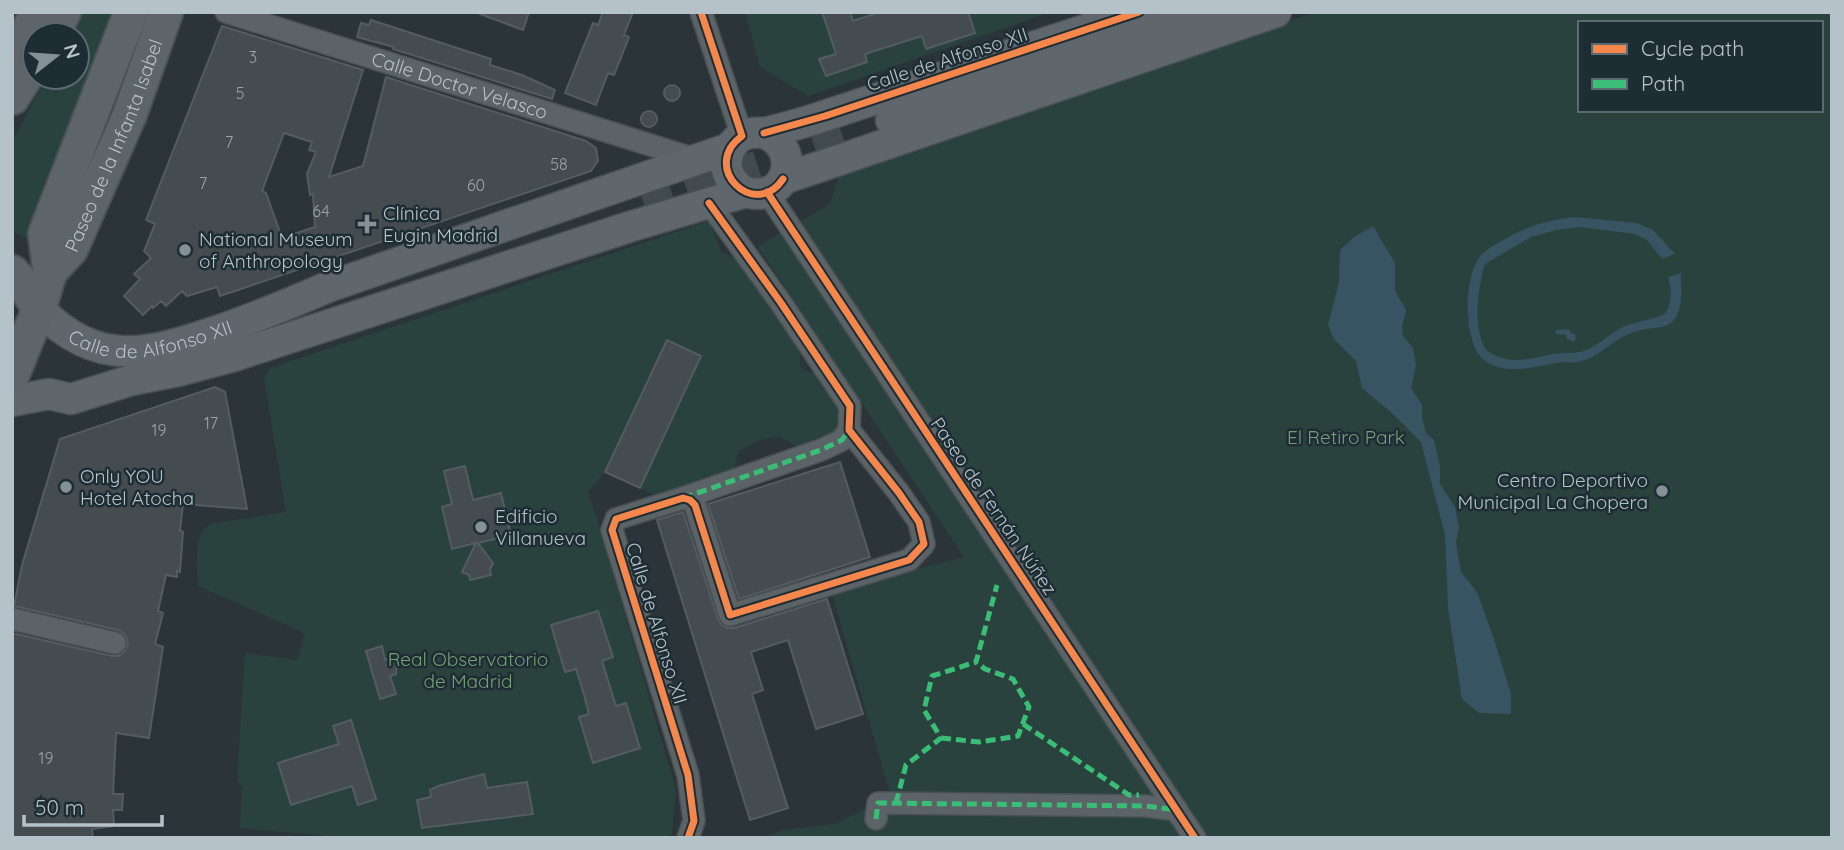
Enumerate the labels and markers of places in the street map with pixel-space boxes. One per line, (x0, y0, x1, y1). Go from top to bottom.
place label: Clínica Eugin Madrid (383, 201, 498, 247)
marker: Clínica Eugin Madrid (357, 214, 377, 234)
place label: National Museum of Anthropology (199, 227, 353, 273)
marker: National Museum of Anthropology (177, 242, 193, 258)
place label: Only YOU Hotel Atocha (80, 464, 194, 510)
place label: Centro Deportivo Municipal La Chopera (1458, 468, 1648, 514)
marker: Only YOU Hotel Atocha (58, 479, 74, 495)
marker: Centro Deportivo Municipal La Chopera (1654, 483, 1670, 499)
place label: Edificio Villanueva (495, 504, 586, 550)
marker: Edificio Villanueva (473, 519, 489, 535)

